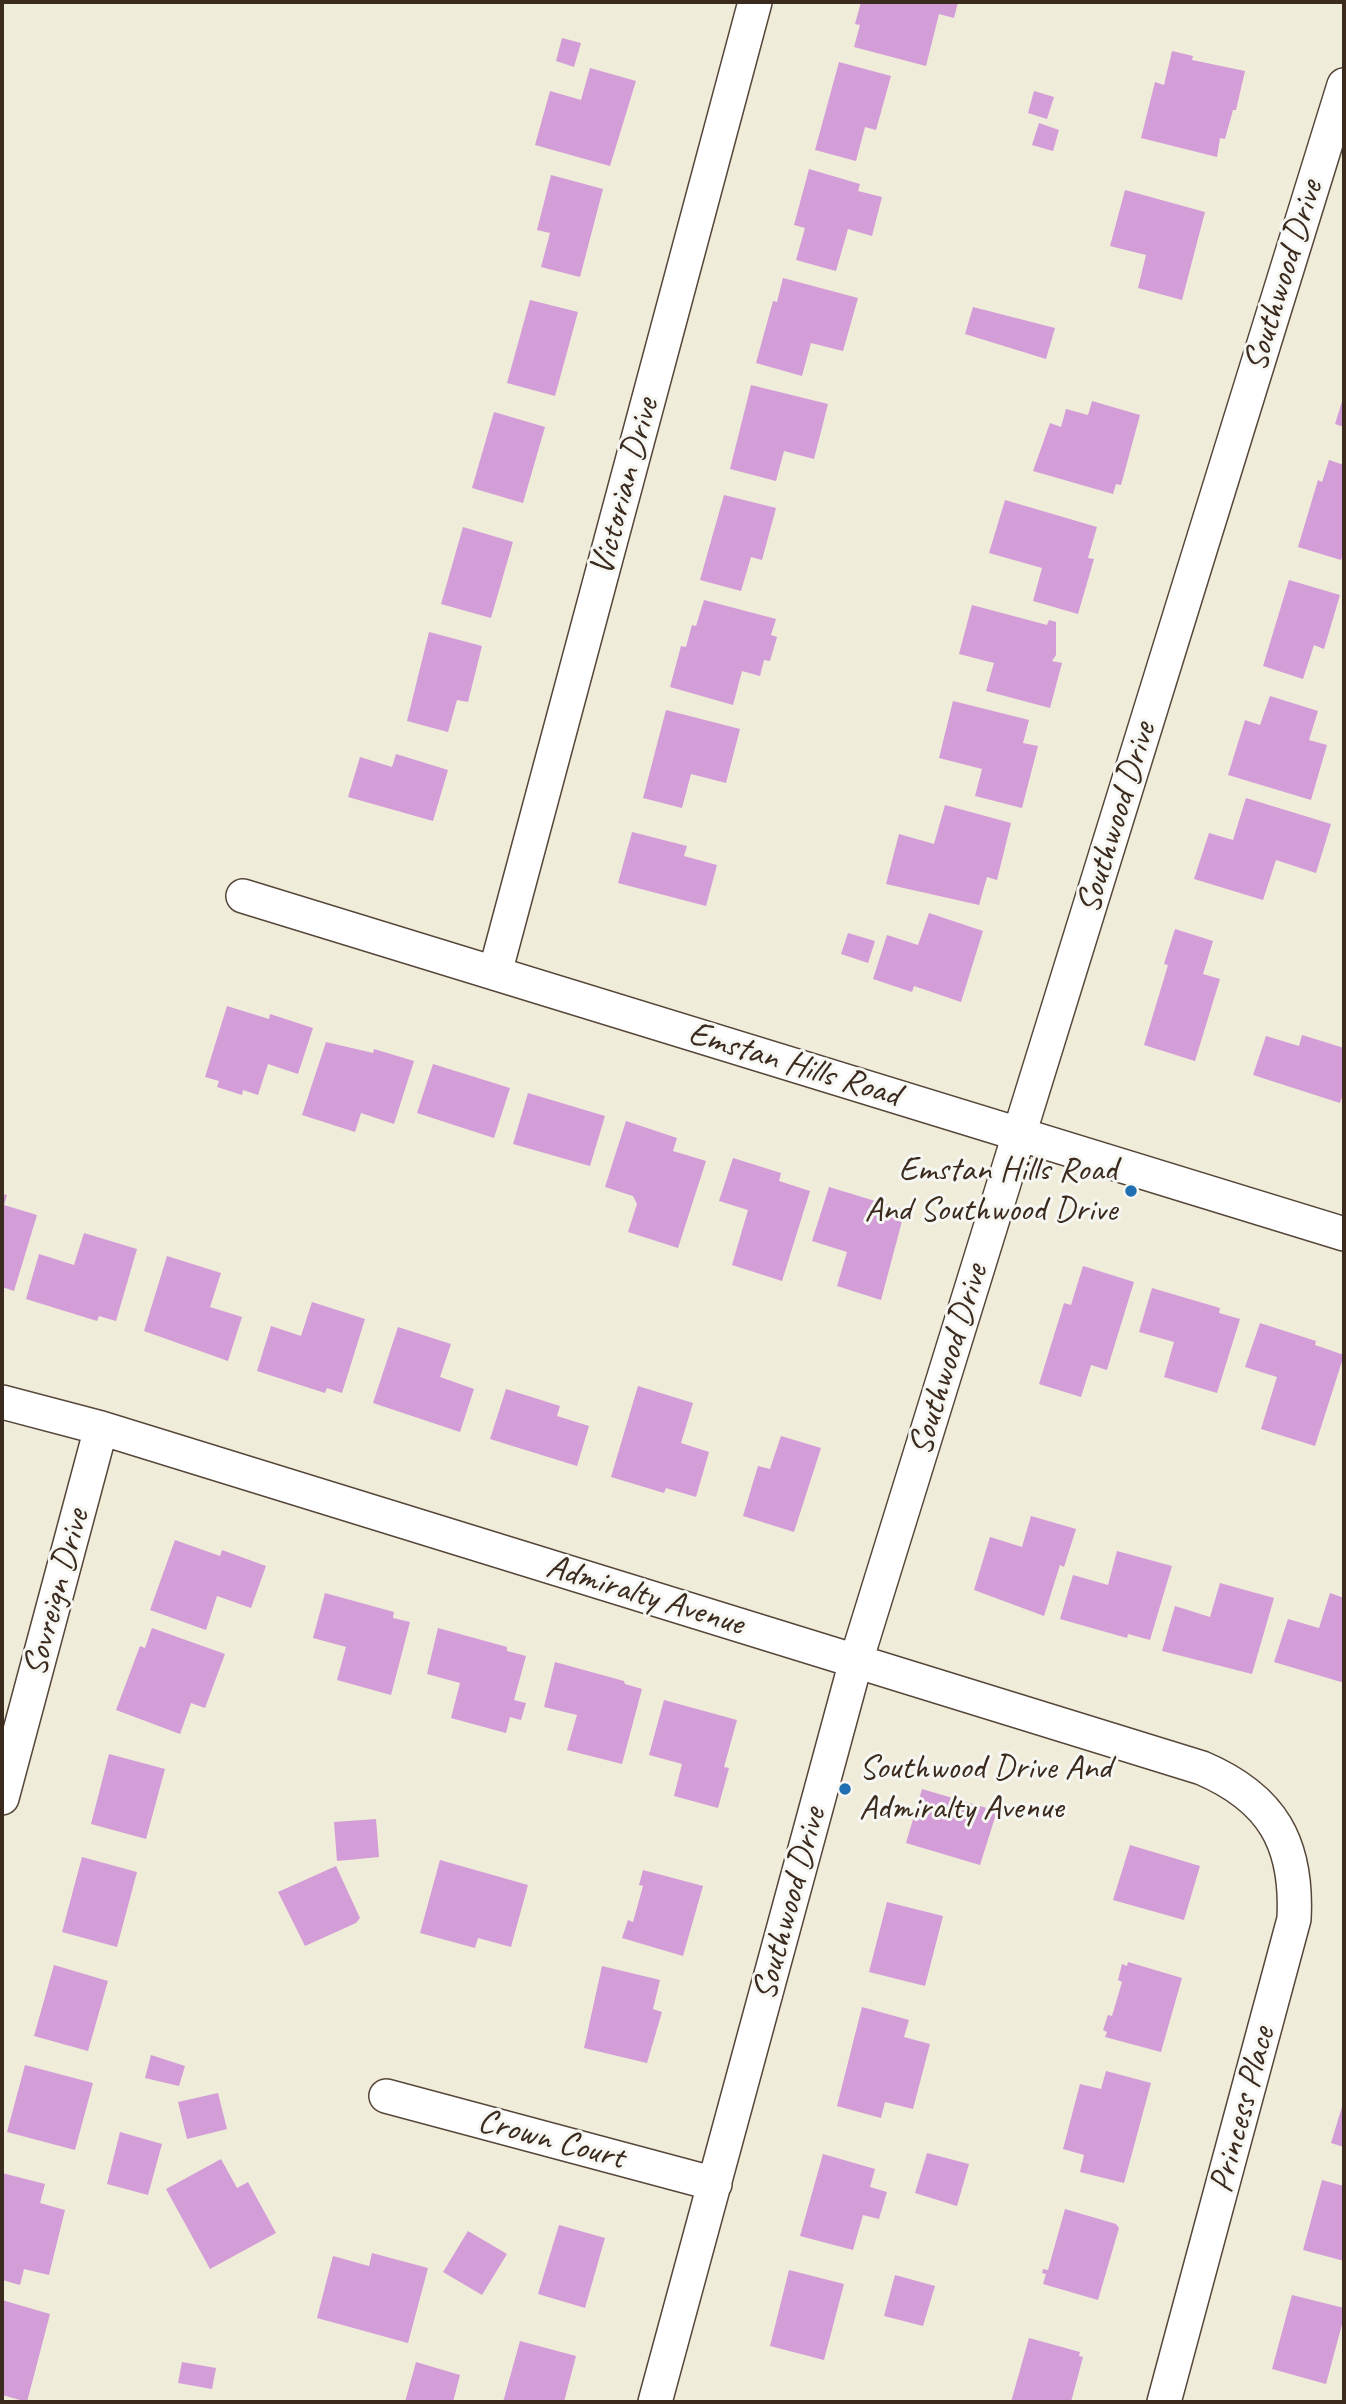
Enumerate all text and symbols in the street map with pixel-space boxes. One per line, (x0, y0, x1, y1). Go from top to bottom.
street label: Southwood Drive (1235, 176, 1333, 376)
street label: Victorian Drive (581, 394, 669, 580)
street label: Southwood Drive (1068, 718, 1166, 918)
street label: Emstan Hills Road (683, 1013, 905, 1117)
place label: Emstan Hills Road And Southwood Drive (864, 1150, 1117, 1232)
marker: Emstan Hills Road And Southwood Drive (1123, 1183, 1139, 1199)
street label: Southwood Drive (900, 1260, 998, 1460)
street label: Sovreign Drive (15, 1505, 99, 1681)
street label: Admiralty Avenue (541, 1546, 749, 1646)
place label: Southwood Drive And Admiralty Avenue (859, 1748, 1112, 1830)
marker: Southwood Drive And Admiralty Avenue (837, 1781, 853, 1797)
street label: Southwood Drive (744, 1803, 836, 2005)
street label: Princess Place (1201, 2023, 1285, 2197)
street label: Crown Court (473, 2100, 629, 2180)

